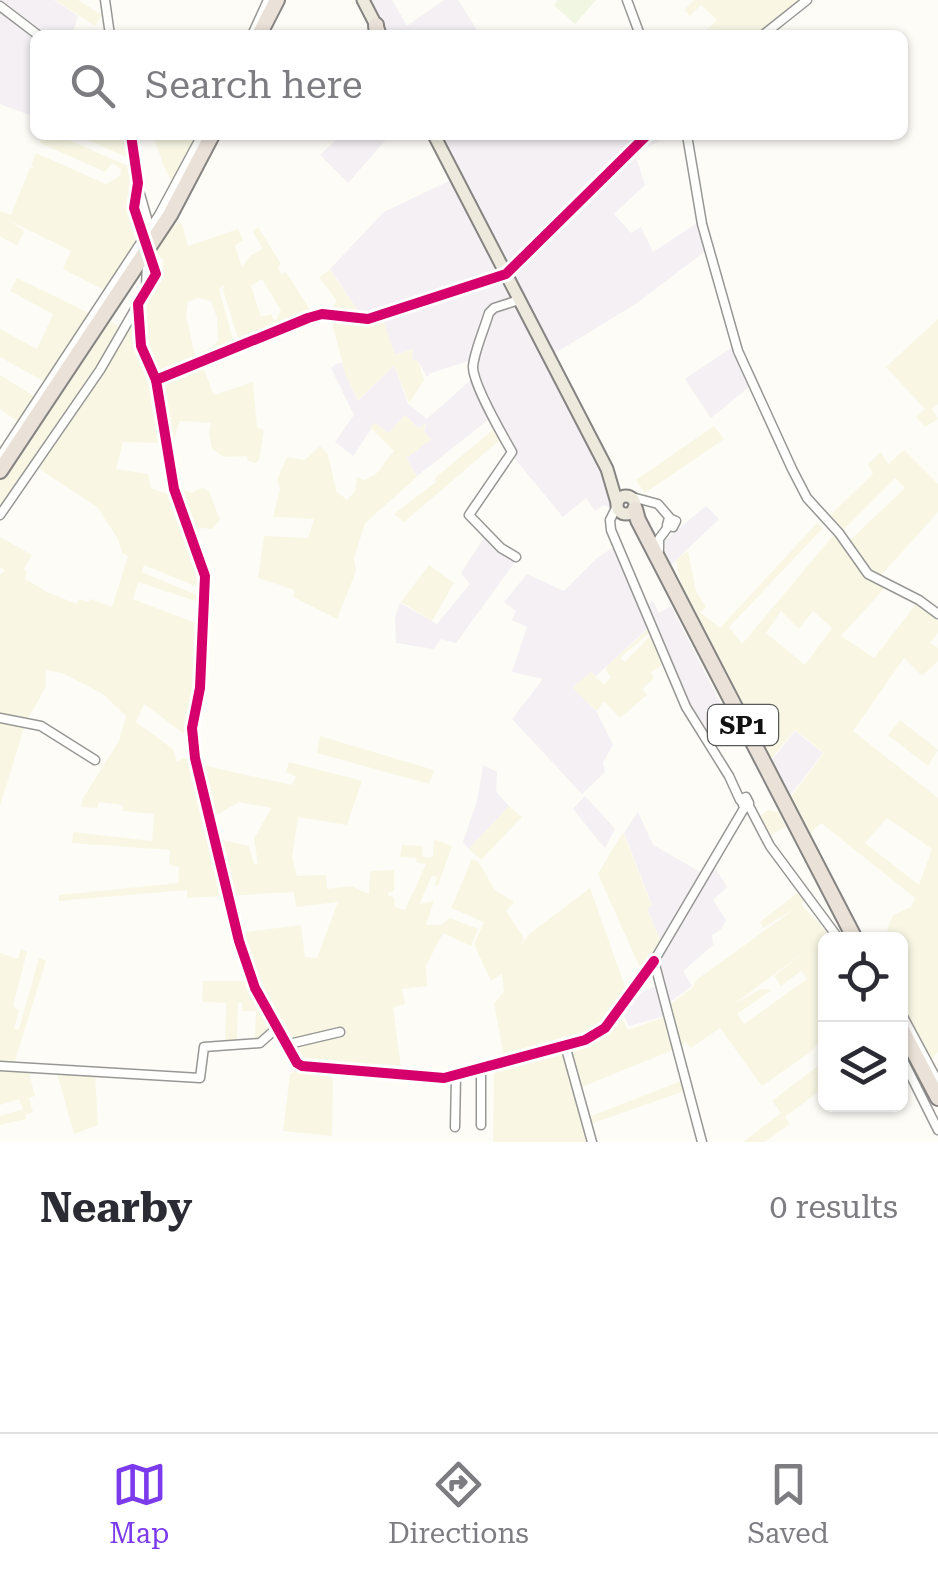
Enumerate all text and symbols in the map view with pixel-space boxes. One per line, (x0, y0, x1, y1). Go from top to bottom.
search box (30, 30, 908, 140)
icon: search (65, 58, 120, 113)
text: Search here (145, 63, 363, 107)
road number: SP1 (708, 705, 778, 745)
map controls (818, 932, 908, 1112)
button: locate (818, 932, 908, 1022)
button: layers (818, 1022, 908, 1112)
text: Nearby (40, 1183, 192, 1232)
text: 0 results (770, 1188, 898, 1226)
tab: Map (109, 1457, 169, 1550)
tab: Directions (388, 1457, 529, 1550)
tab: Saved (747, 1457, 829, 1550)

